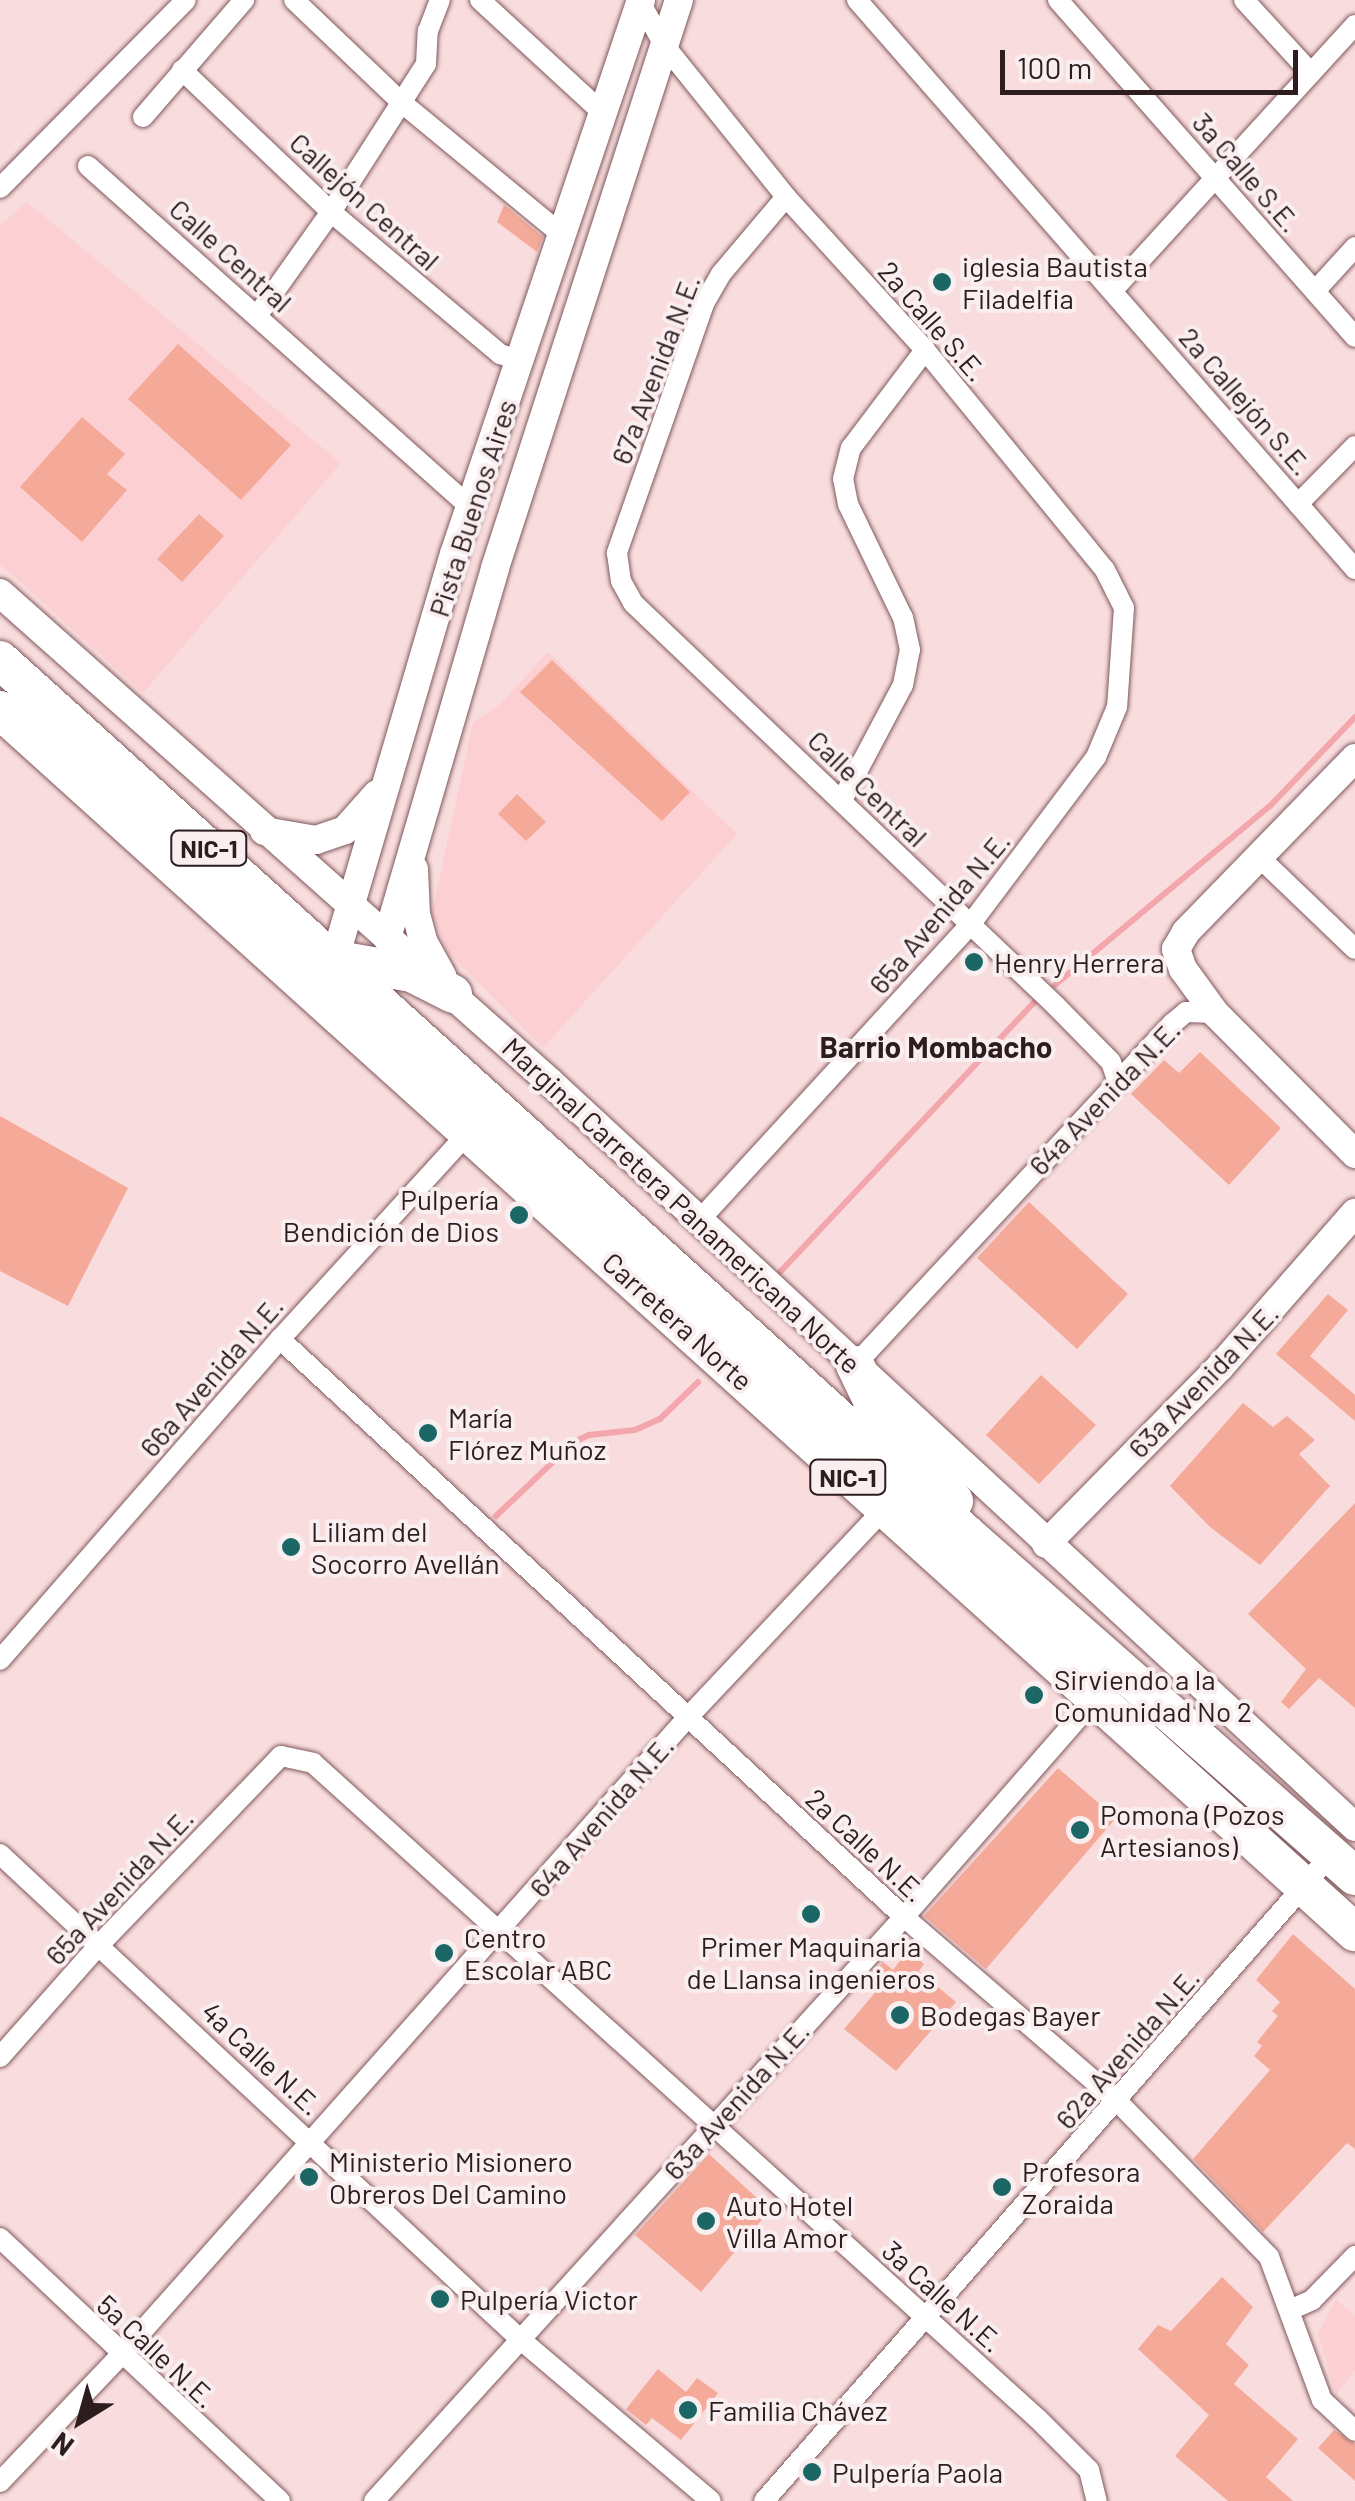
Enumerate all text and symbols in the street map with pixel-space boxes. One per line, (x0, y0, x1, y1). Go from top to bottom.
scale bar (1005, 30, 1302, 92)
text: 100 m (1017, 49, 1092, 85)
street label: 3a Calle S.E. (1186, 105, 1308, 239)
street label: Callejón Central (283, 125, 447, 277)
street label: Calle Central (163, 191, 299, 319)
place label: iglesia Bautista Filadelfia (962, 249, 1148, 315)
street label: 2a Calle S.E. (872, 254, 994, 388)
street label: 67a Avenida N.E. (603, 269, 707, 469)
marker: iglesia Bautista Filadelfia (931, 271, 953, 293)
street label: 2a Callejón S.E. (1173, 320, 1319, 482)
street label: Pista Buenos Aires (421, 395, 523, 621)
street label: Calle Central (801, 723, 935, 853)
street label: 65a Avenida N.E. (861, 824, 1017, 1000)
road number: NIC-1 (169, 828, 249, 868)
place label: Henry Herrera (994, 945, 1165, 979)
marker: Henry Herrera (963, 951, 985, 973)
street label: 64a Avenida N.E. (1022, 1012, 1186, 1182)
district label: Barrio Mombacho (820, 1028, 1052, 1064)
street label: Marginal Carretera Panamericana Norte (496, 1030, 868, 1380)
place label: Pulpería Bendición de Dios (283, 1182, 499, 1248)
marker: Pulpería Bendición de Dios (508, 1204, 530, 1226)
street label: Carretera Norte (596, 1245, 760, 1397)
street label: 66a Avenida N.E. (132, 1289, 290, 1463)
street label: 63a Avenida N.E. (1121, 1296, 1285, 1464)
place label: María Flórez Muñoz (448, 1400, 606, 1466)
marker: María Flórez Muñoz (417, 1422, 439, 1444)
road number: NIC-1 (808, 1457, 888, 1497)
place label: Liliam del Socorro Avellán (311, 1514, 500, 1580)
marker: Liliam del Socorro Avellán (280, 1536, 302, 1558)
place label: Sirviendo a la Comunidad No 2 (1054, 1662, 1252, 1728)
marker: Sirviendo a la Comunidad No 2 (1023, 1684, 1045, 1706)
street label: 64a Avenida N.E. (522, 1729, 680, 1903)
street label: 2a Calle N.E. (799, 1781, 933, 1909)
place label: Pomona (Pozos Artesianos) (1100, 1797, 1284, 1863)
street label: 65a Avenida N.E. (38, 1801, 200, 1971)
marker: Pomona (Pozos Artesianos) (1069, 1819, 1091, 1841)
marker: Primer Maquinaria de Llansa ingenieros (800, 1903, 822, 1925)
place label: Centro Escolar ABC (464, 1920, 612, 1986)
place label: Primer Maquinaria de Llansa ingenieros (686, 1929, 936, 1995)
marker: Centro Escolar ABC (433, 1942, 455, 1964)
street label: 62a Avenida N.E. (1048, 1961, 1206, 2135)
street label: 4a Calle N.E. (195, 1994, 329, 2122)
place label: Bodegas Bayer (920, 1998, 1100, 2032)
marker: Bodegas Bayer (889, 2004, 911, 2026)
street label: 63a Avenida N.E. (656, 2014, 816, 2186)
place label: Ministerio Misionero Obreros Del Camino (329, 2144, 573, 2210)
place label: Profesora Zoraida (1022, 2154, 1140, 2220)
marker: Ministerio Misionero Obreros Del Camino (298, 2166, 320, 2188)
marker: Profesora Zoraida (991, 2176, 1013, 2198)
place label: Auto Hotel Villa Amor (726, 2188, 853, 2254)
marker: Auto Hotel Villa Amor (695, 2210, 717, 2232)
street label: 3a Calle N.E. (876, 2233, 1010, 2359)
place label: Pulpería Victor (460, 2282, 638, 2316)
street label: 5a Calle N.E. (91, 2287, 223, 2415)
marker: Pulpería Victor (429, 2288, 451, 2310)
north arrow (30, 2371, 130, 2471)
place label: Familia Chávez (708, 2393, 887, 2427)
marker: Familia Chávez (677, 2399, 699, 2421)
text: N (44, 2426, 80, 2464)
place label: Pulpería Paola (832, 2455, 1003, 2489)
marker: Pulpería Paola (801, 2461, 823, 2483)

